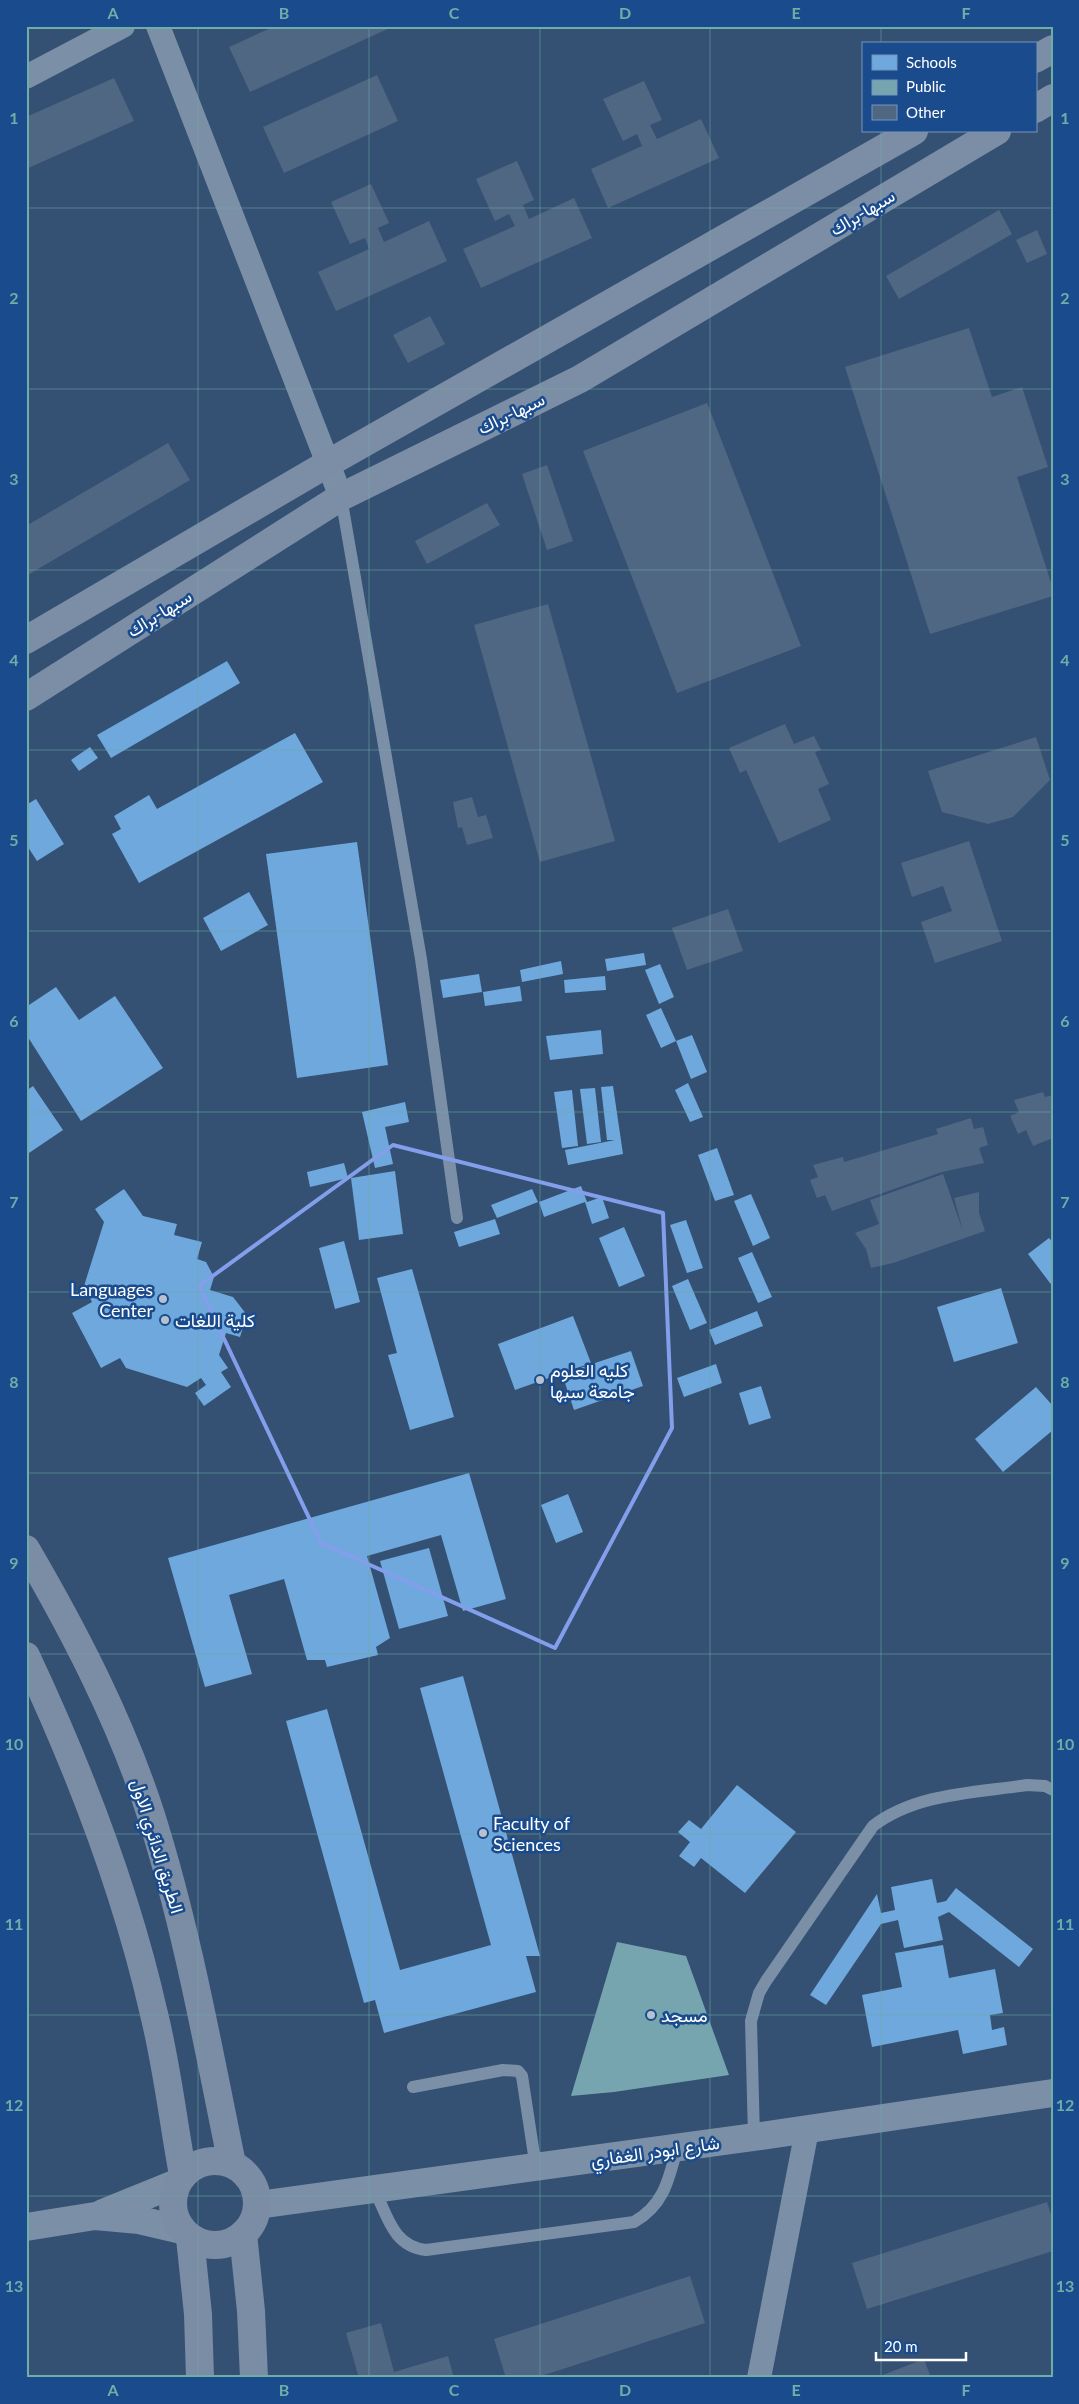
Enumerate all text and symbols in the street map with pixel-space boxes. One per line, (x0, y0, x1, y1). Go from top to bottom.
text: A (106, 3, 119, 22)
text: B (279, 3, 289, 22)
text: C (449, 3, 460, 22)
text: D (619, 3, 631, 22)
text: E (791, 3, 801, 22)
text: F (961, 3, 971, 22)
legend (862, 42, 1036, 132)
text: Schools (906, 53, 957, 71)
text: Public (906, 77, 946, 95)
text: Other (906, 103, 946, 121)
text: 1 (9, 108, 19, 127)
text: 1 (1060, 108, 1070, 127)
street label: سبها-براك (826, 184, 899, 241)
text: 2 (9, 288, 19, 307)
text: 2 (1060, 288, 1070, 307)
street label: سبها-براك (474, 387, 549, 440)
text: 3 (9, 469, 19, 488)
text: 3 (1060, 469, 1070, 488)
street label: سبها-براك (123, 585, 196, 642)
text: 4 (9, 650, 19, 669)
text: 4 (1060, 650, 1070, 669)
text: 5 (9, 830, 19, 849)
text: 5 (1060, 830, 1070, 849)
text: 6 (9, 1011, 19, 1030)
text: 6 (1060, 1011, 1070, 1030)
text: 7 (9, 1192, 19, 1211)
text: 7 (1060, 1192, 1070, 1211)
place label: Languages Center (70, 1278, 153, 1321)
marker: Languages Center (157, 1293, 169, 1305)
place label: كلية اللغات (175, 1309, 255, 1331)
marker: كلية اللغات (159, 1314, 171, 1326)
place label: كليه العلوم جامعة سبها (550, 1359, 635, 1403)
text: 8 (9, 1372, 19, 1391)
text: 8 (1060, 1372, 1070, 1391)
marker: كليه العلوم جامعة سبها (534, 1374, 546, 1386)
text: 9 (9, 1553, 19, 1572)
text: 9 (1060, 1553, 1070, 1572)
text: 10 (5, 1734, 23, 1753)
text: 10 (1056, 1734, 1074, 1753)
street label: الطريق الدائري الاول (122, 1776, 189, 1917)
place label: Faculty of Sciences (493, 1812, 571, 1855)
marker: Faculty of Sciences (477, 1827, 489, 1839)
text: 11 (5, 1914, 23, 1933)
text: 11 (1056, 1914, 1074, 1933)
place label: مسجد (661, 2004, 708, 2026)
marker: مسجد (645, 2009, 657, 2021)
text: 12 (5, 2095, 23, 2114)
text: 12 (1056, 2095, 1074, 2114)
street label: شارع ابودر الغفاري (589, 2131, 722, 2176)
text: 13 (5, 2276, 23, 2295)
text: 13 (1056, 2276, 1074, 2295)
scale bar (876, 2329, 966, 2361)
text: 20 m (884, 2337, 918, 2355)
text: A (106, 2380, 119, 2399)
text: B (279, 2380, 289, 2399)
text: C (449, 2380, 460, 2399)
text: D (619, 2380, 631, 2399)
text: E (791, 2380, 801, 2399)
text: F (961, 2380, 971, 2399)

